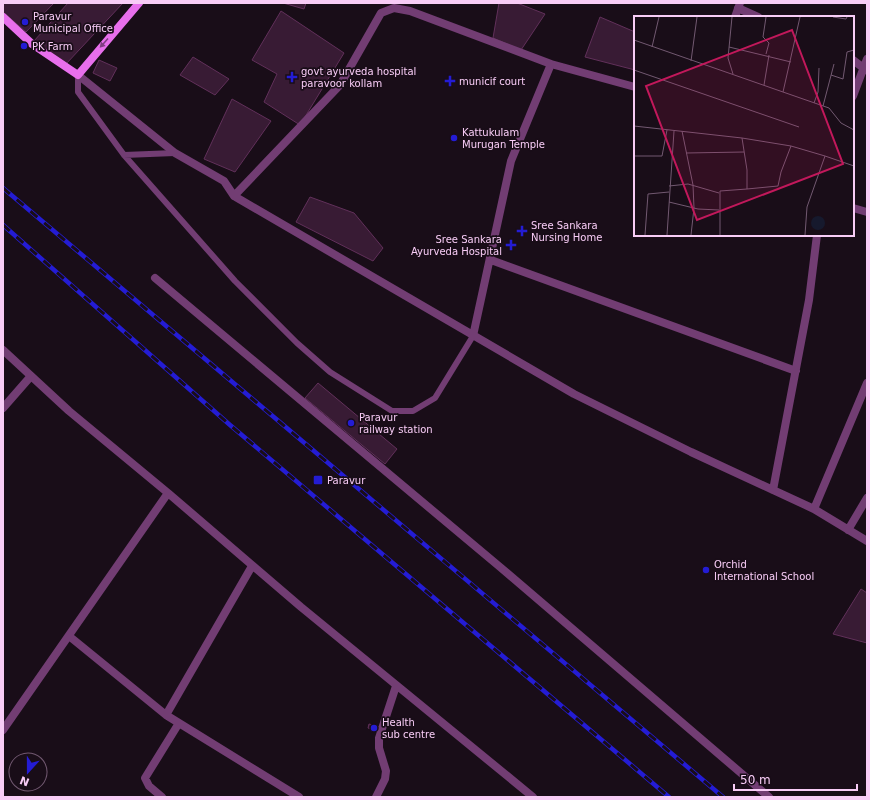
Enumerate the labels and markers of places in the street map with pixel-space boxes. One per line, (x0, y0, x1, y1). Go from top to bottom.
place label: Paravur Municipal Office (33, 11, 113, 34)
marker: Paravur Municipal Office (20, 17, 30, 27)
marker: PK Farm (19, 41, 29, 51)
place label: PK Farm (32, 41, 72, 52)
place label: govt ayurveda hospital paravoor kollam (301, 66, 416, 89)
marker: govt ayurveda hospital paravoor kollam (286, 71, 298, 83)
marker: municif court (444, 75, 456, 87)
place label: municif court (459, 76, 525, 87)
place label: Kattukulam Murugan Temple (462, 127, 545, 150)
marker: Kattukulam Murugan Temple (449, 133, 459, 143)
place label: Sree Sankara Nursing Home (531, 220, 602, 243)
marker: Sree Sankara Nursing Home (516, 225, 528, 237)
place label: Sree Sankara Ayurveda Hospital (411, 234, 502, 257)
marker: Sree Sankara Ayurveda Hospital (505, 239, 517, 251)
place label: Paravur railway station (359, 412, 433, 435)
marker: Paravur railway station (346, 418, 356, 428)
marker: Paravur (312, 474, 324, 486)
place label: Paravur (327, 475, 366, 486)
place label: Orchid International School (714, 559, 814, 582)
marker: Orchid International School (701, 565, 711, 575)
place label: Health sub centre (382, 717, 435, 740)
marker: Health sub centre (369, 723, 379, 733)

